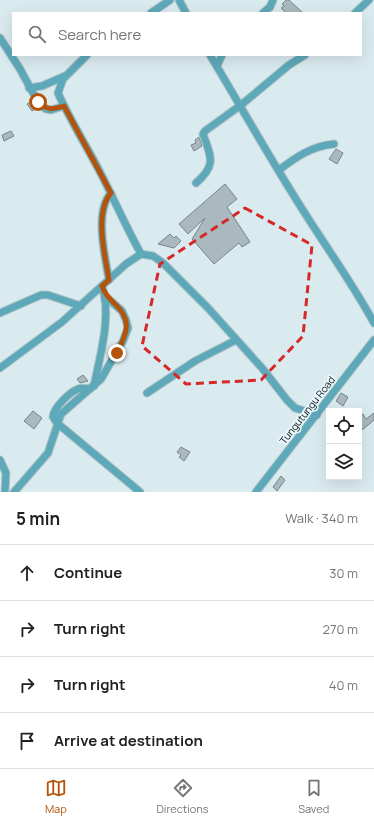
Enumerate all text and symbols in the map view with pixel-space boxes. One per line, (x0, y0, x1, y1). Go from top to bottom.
search box (12, 12, 362, 56)
icon: search (26, 23, 48, 45)
text: Search here (58, 24, 141, 45)
route start (29, 93, 47, 111)
route end (108, 344, 126, 362)
street label: Tungutungu Road (276, 373, 338, 447)
map controls (326, 408, 362, 480)
button: locate (326, 408, 362, 444)
button: layers (326, 444, 362, 480)
text: 5 min (16, 507, 60, 530)
text: Walk · 340 m (285, 509, 358, 527)
icon: ahead (16, 562, 38, 584)
text: Continue (54, 562, 122, 583)
text: 30 m (329, 564, 358, 582)
icon: right (16, 618, 38, 640)
text: Turn right (54, 618, 125, 639)
text: 270 m (323, 620, 358, 638)
icon: right (16, 674, 38, 696)
text: Turn right (54, 674, 125, 695)
text: 40 m (329, 676, 358, 694)
icon: arrive (16, 730, 38, 752)
text: Arrive at destination (54, 730, 203, 751)
tab: Map (45, 777, 67, 816)
tab: Directions (156, 777, 209, 816)
tab: Saved (298, 777, 329, 816)

